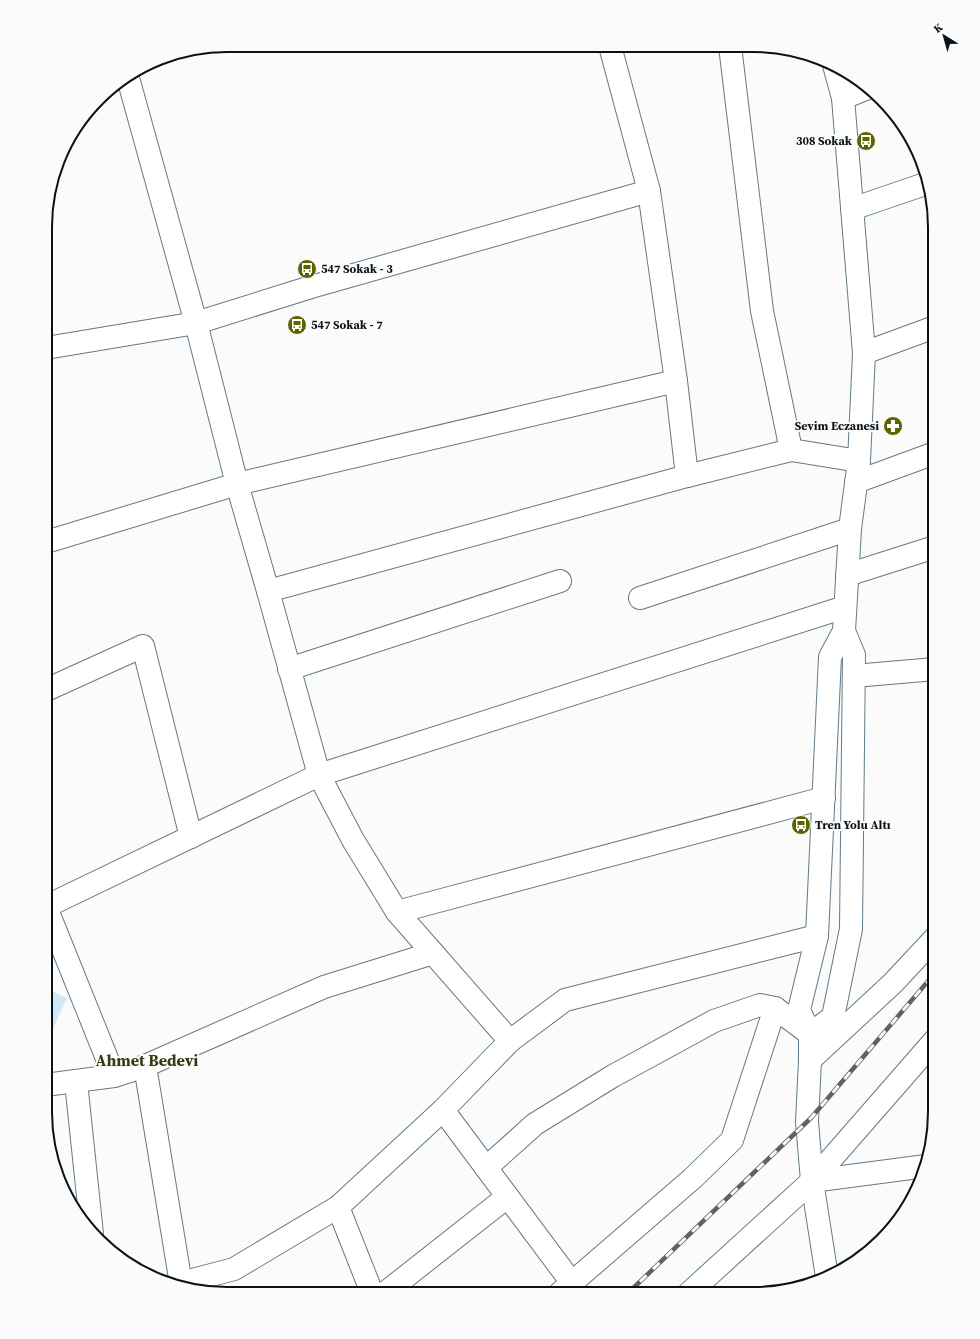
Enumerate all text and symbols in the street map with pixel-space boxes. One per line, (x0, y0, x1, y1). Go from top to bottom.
north arrow (924, 16, 964, 56)
text: K (931, 20, 946, 37)
bus stop icon: 308 Sokak (855, 130, 877, 152)
place label: 308 Sokak (796, 133, 853, 149)
bus stop icon: 547 Sokak - 3 (296, 258, 318, 280)
place label: 547 Sokak - 3 (321, 261, 393, 277)
bus stop icon: 547 Sokak - 7 (286, 314, 308, 336)
place label: 547 Sokak - 7 (311, 317, 383, 333)
pharmacy icon: Sevim Eczanesi (882, 415, 904, 437)
place label: Sevim Eczanesi (795, 418, 879, 434)
bus stop icon: Tren Yolu Altı (790, 814, 812, 836)
place label: Tren Yolu Altı (815, 817, 891, 833)
district label: Ahmet Bedevi (96, 1049, 198, 1071)

